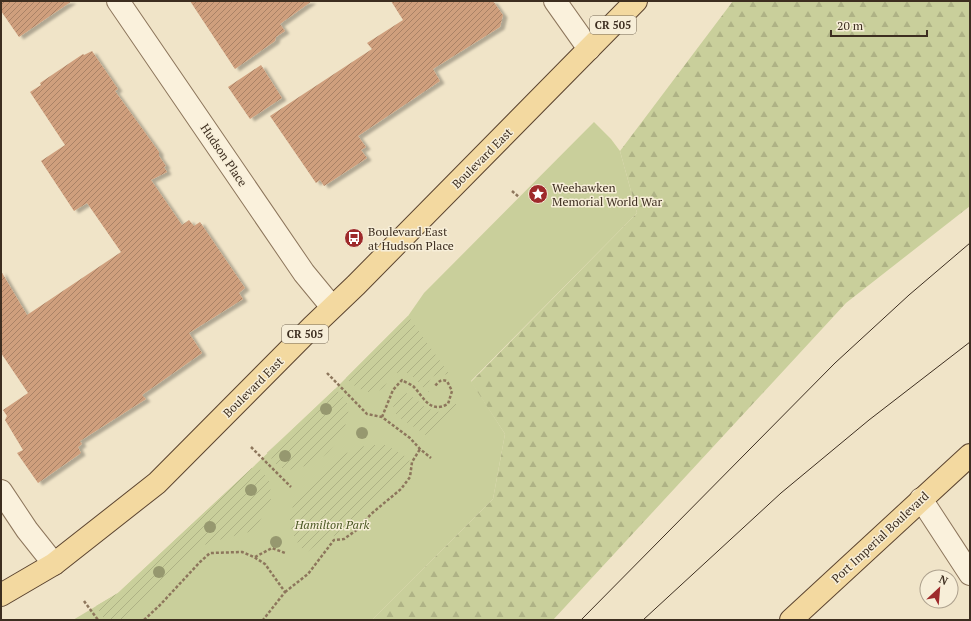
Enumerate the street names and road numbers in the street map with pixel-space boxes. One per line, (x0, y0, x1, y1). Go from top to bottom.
road number: CR 505 (590, 16, 636, 34)
street label: Hudson Place (198, 121, 250, 189)
street label: Boulevard East (449, 124, 516, 191)
road number: CR 505 (282, 325, 328, 343)
street label: Boulevard East (220, 353, 287, 420)
street label: Port Imperial Boulevard (828, 488, 932, 586)

